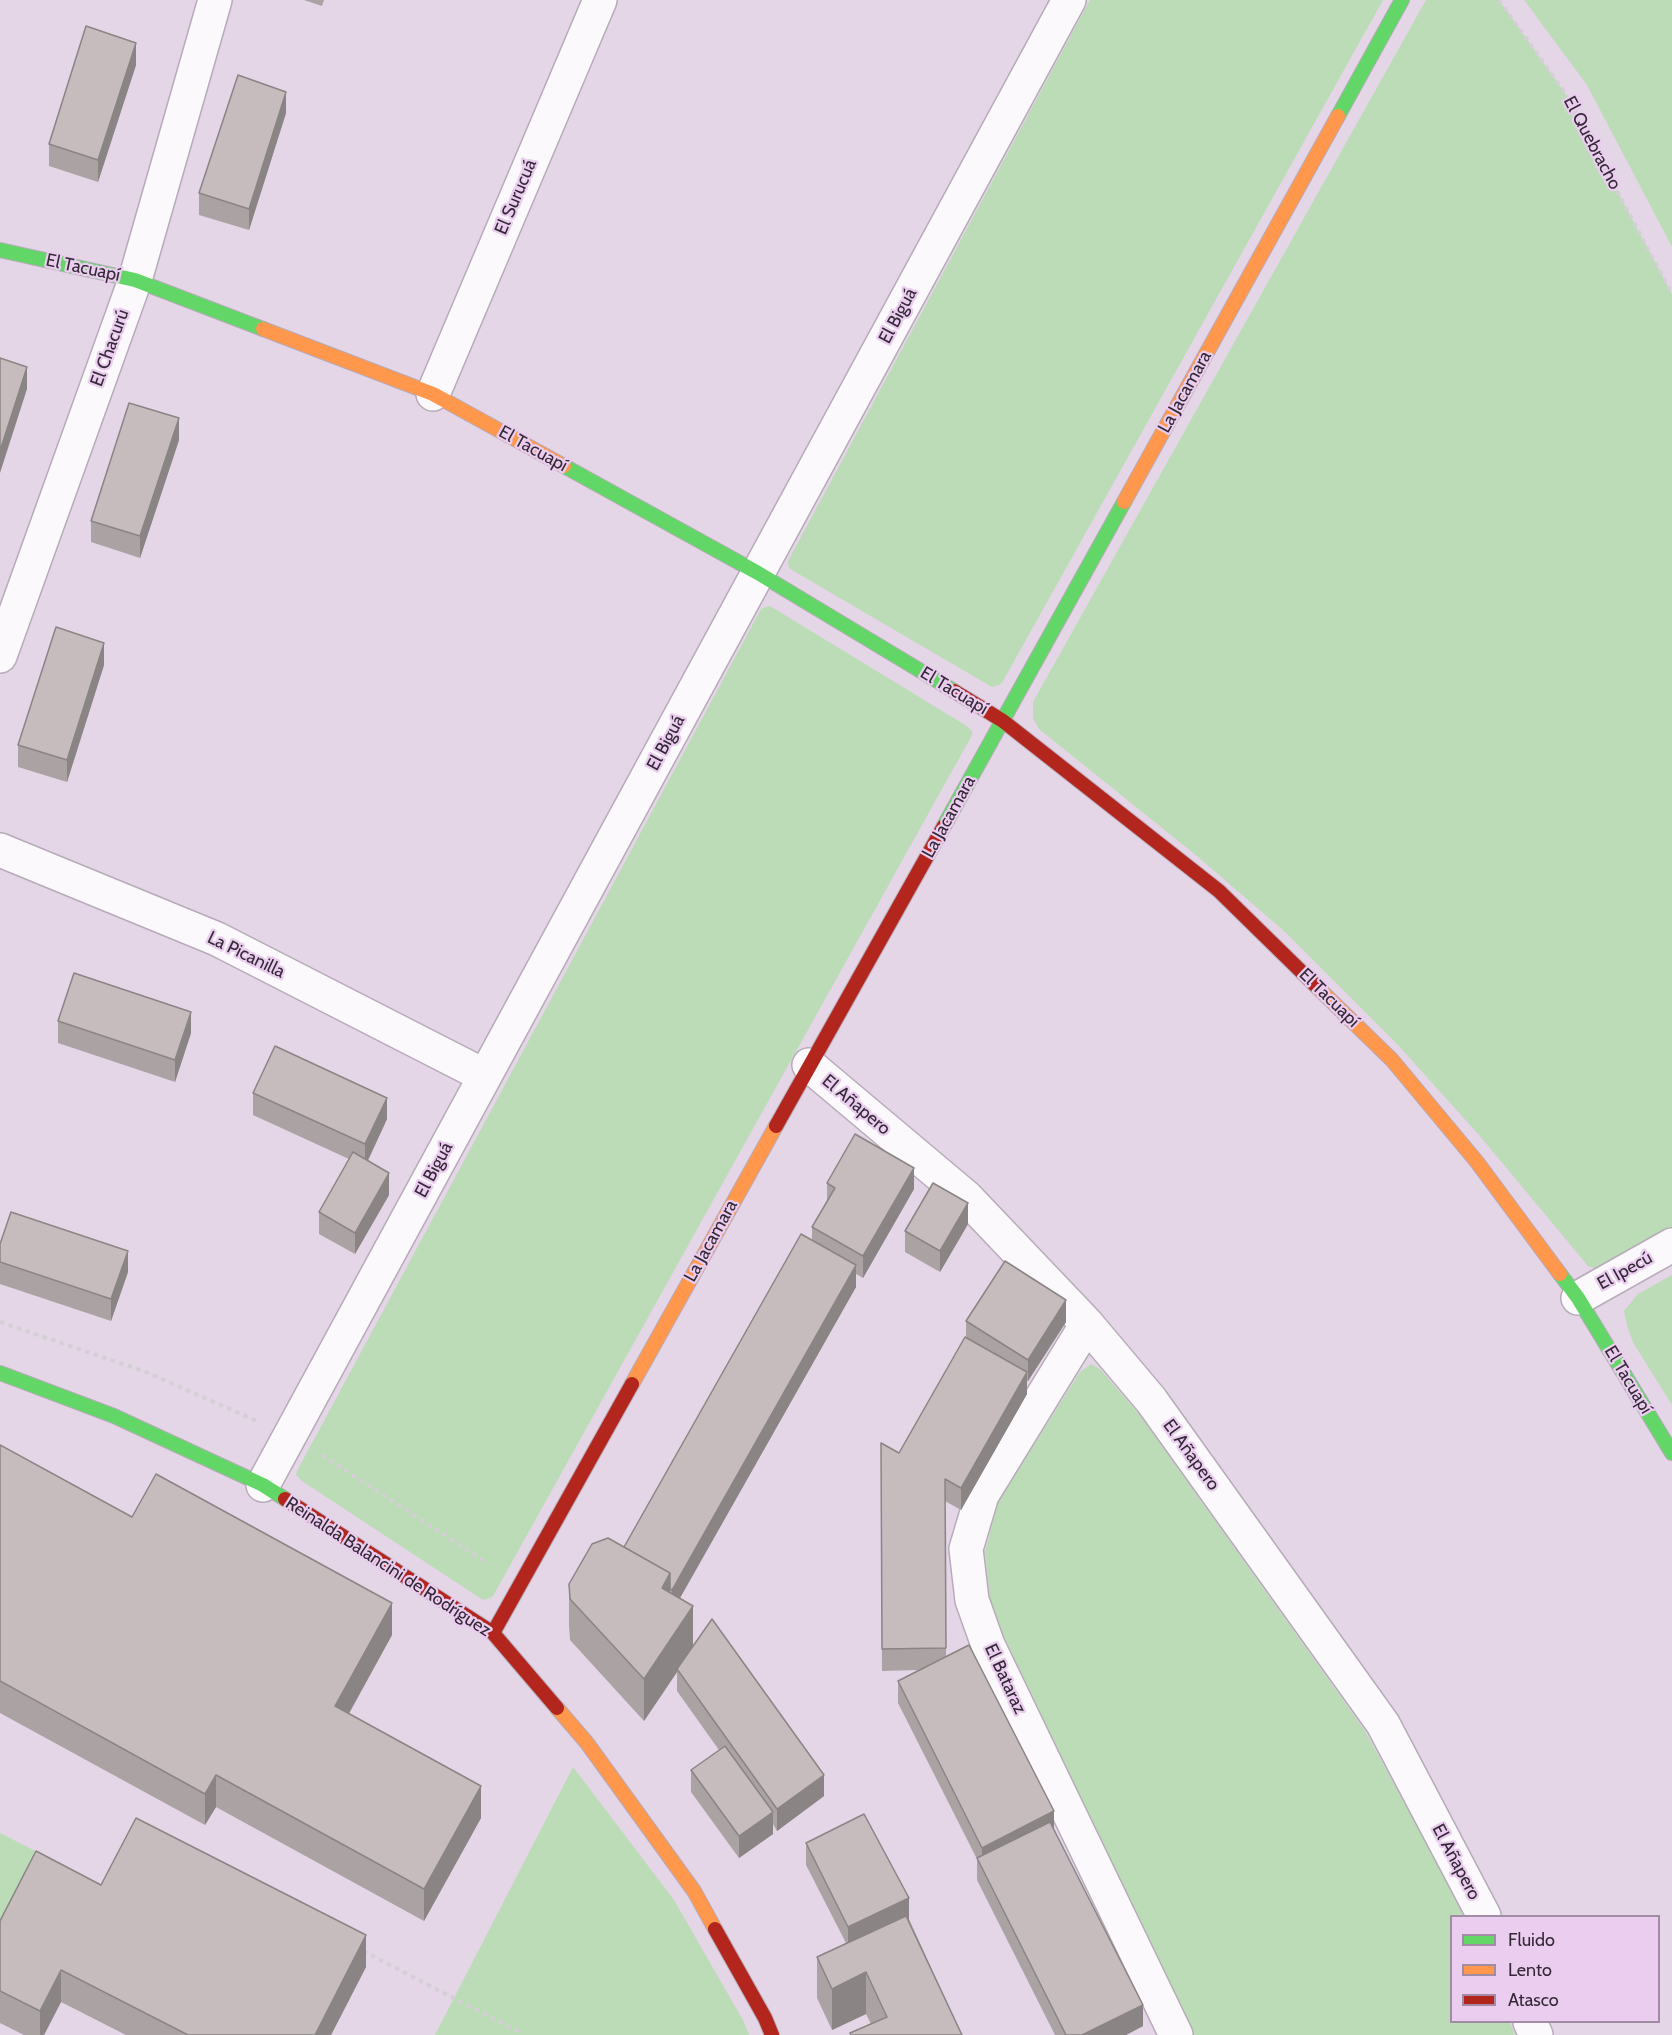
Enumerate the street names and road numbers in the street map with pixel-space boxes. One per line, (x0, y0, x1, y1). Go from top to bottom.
street label: El Quebracho (1558, 93, 1626, 193)
street label: El Surucuá (491, 156, 541, 238)
street label: El Tacuapí (44, 250, 122, 286)
street label: El Biguá (874, 285, 922, 347)
street label: El Chacurú (86, 306, 134, 390)
street label: La Jacamara (1154, 347, 1216, 437)
street label: El Tacuapí (495, 421, 571, 477)
street label: El Tacuapí (916, 662, 992, 720)
street label: El Biguá (642, 712, 690, 774)
street label: La Jacamara (918, 772, 980, 862)
street label: La Picanilla (204, 927, 288, 983)
street label: El Tacuapí (1294, 964, 1364, 1032)
street label: El Añapero (817, 1070, 895, 1140)
street label: El Biguá (410, 1139, 458, 1201)
street label: La Jacamara (680, 1196, 742, 1286)
street label: El Ipecú (1594, 1247, 1656, 1295)
street label: El Tacuapí (1599, 1342, 1657, 1418)
street label: El Añapero (1158, 1415, 1224, 1495)
street label: Reinalda Balancini de Rodríguez (281, 1492, 495, 1642)
street label: El Bataraz (979, 1641, 1031, 1717)
street label: El Añapero (1427, 1820, 1485, 1904)

